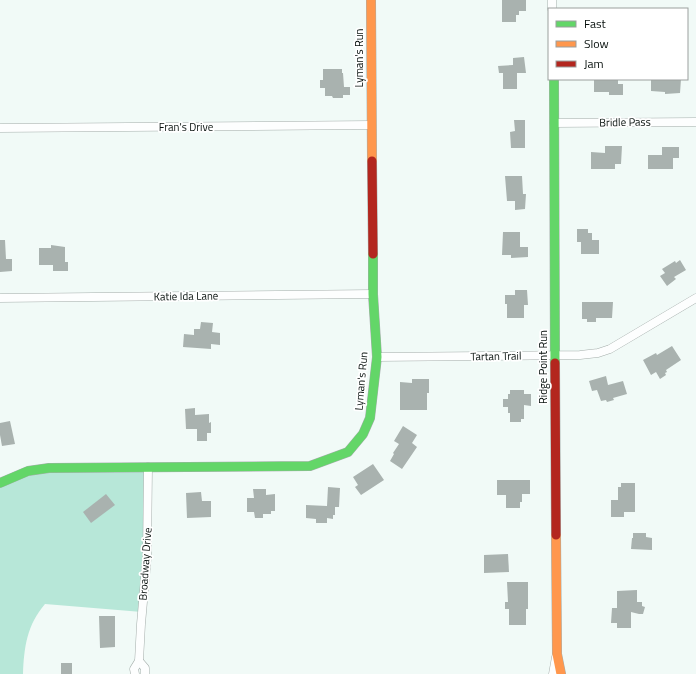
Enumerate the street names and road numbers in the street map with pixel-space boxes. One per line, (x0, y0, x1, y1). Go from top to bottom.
street label: Lyman's Run (351, 29, 367, 87)
street label: Bridle Pass (599, 114, 651, 130)
street label: Fran's Drive (159, 119, 214, 135)
street label: Katie Ida Lane (154, 287, 219, 305)
street label: Ridge Point Run (535, 330, 551, 404)
street label: Tartan Trail (470, 348, 522, 364)
street label: Lyman's Run (350, 351, 372, 411)
street label: Broadway Drive (134, 526, 156, 601)

